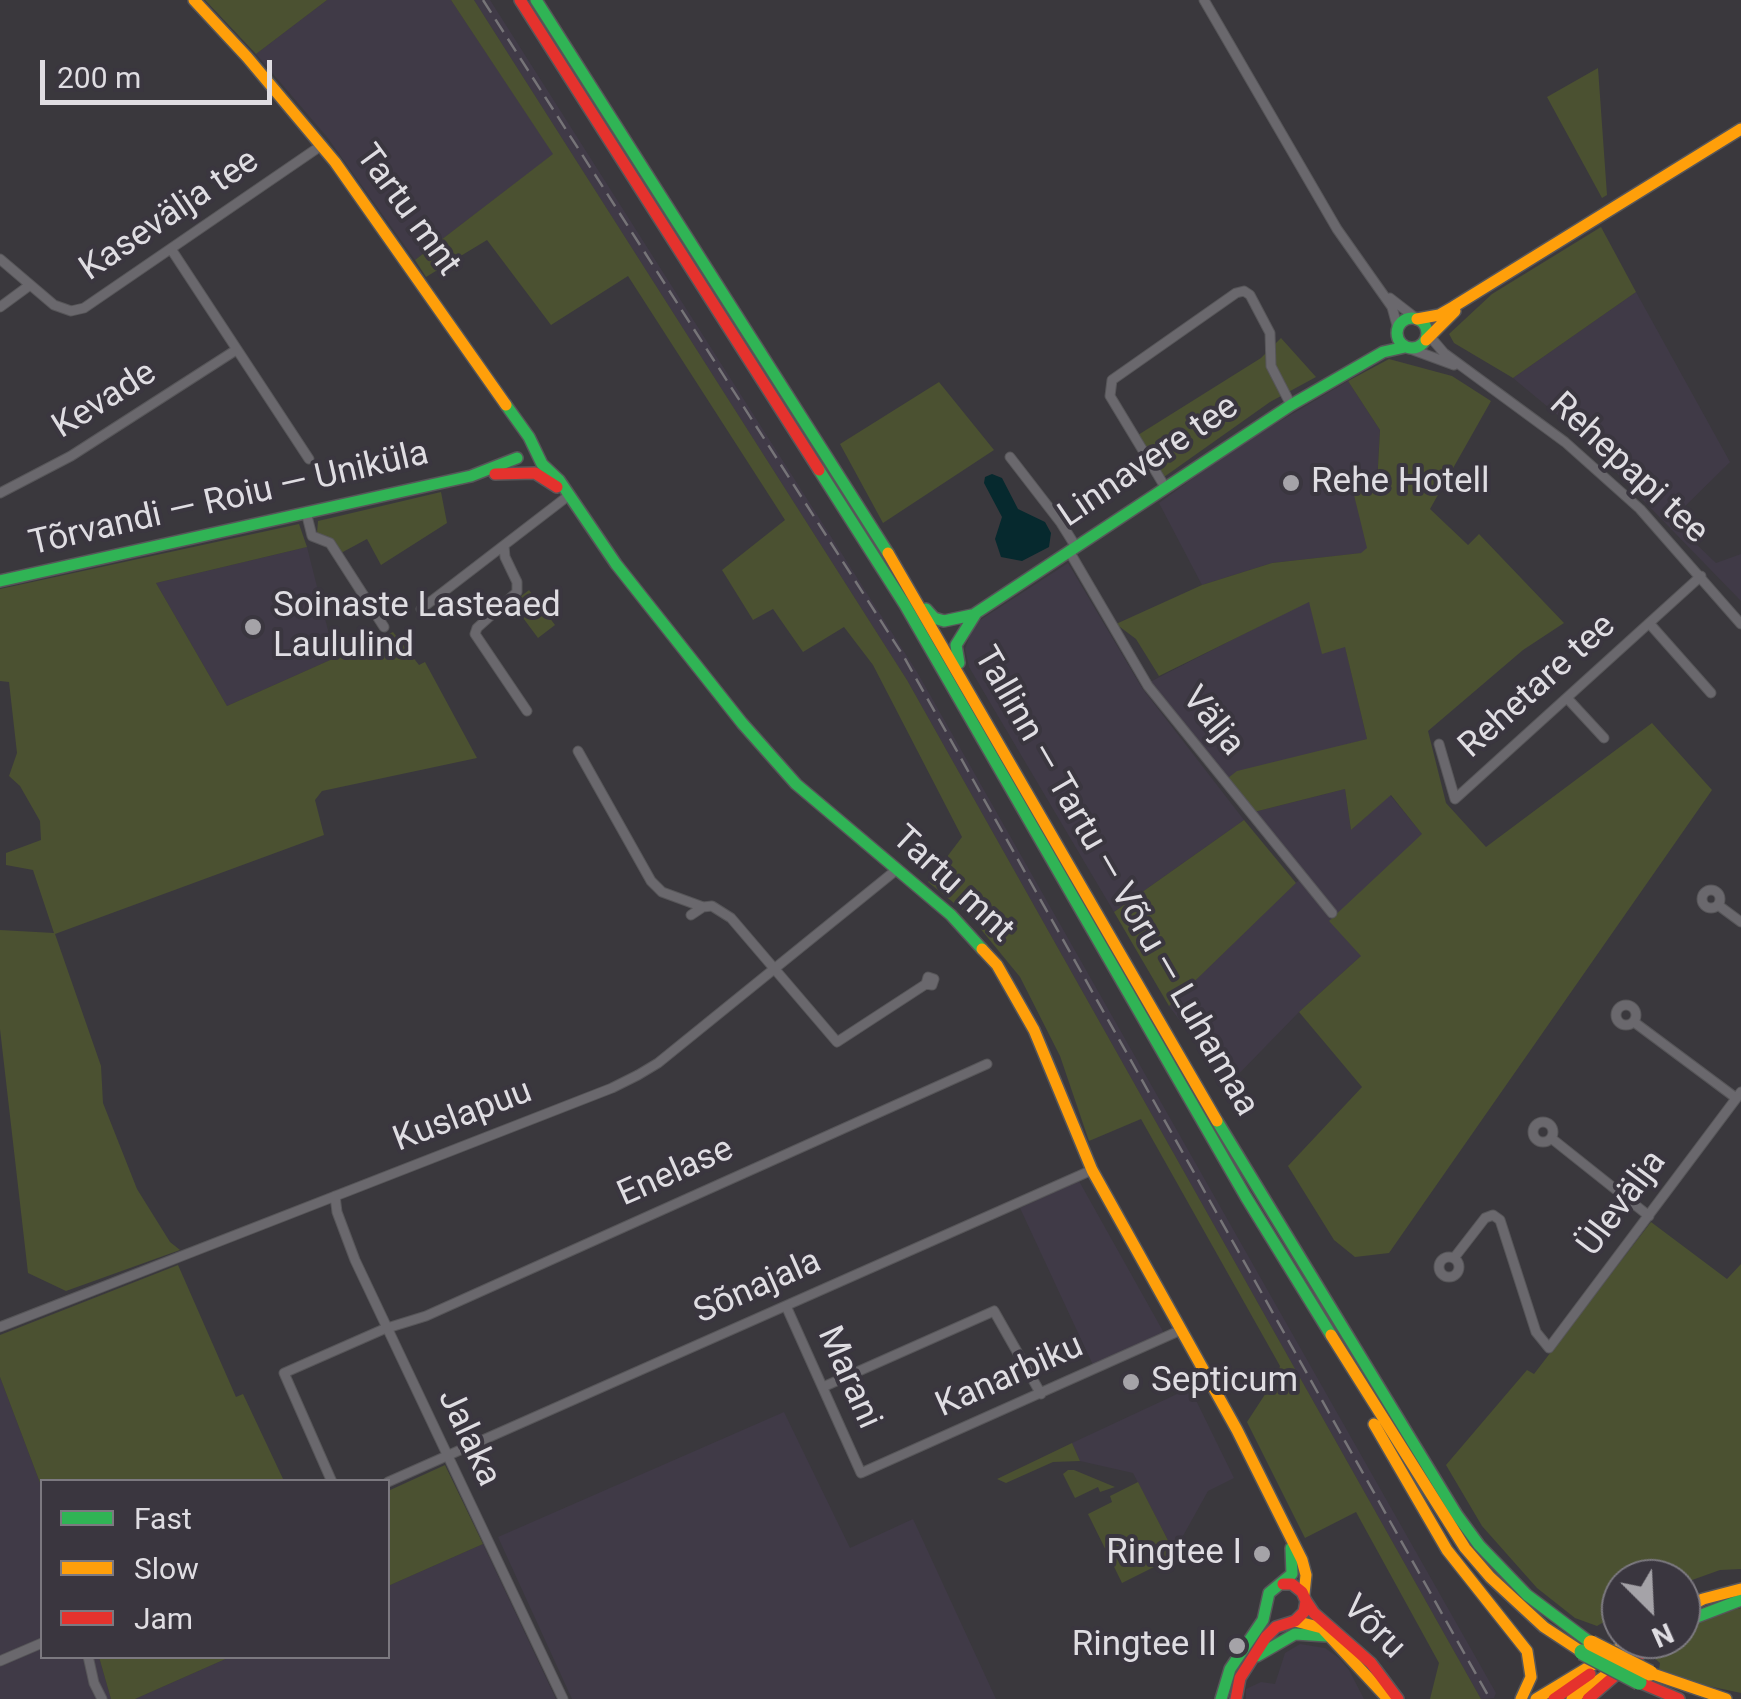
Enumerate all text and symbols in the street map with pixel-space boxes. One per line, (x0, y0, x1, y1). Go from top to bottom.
scale bar (45, 40, 278, 102)
text: 200 m (57, 60, 141, 95)
street label: Tartu mnt (345, 137, 469, 285)
street label: Kasevälja tee (73, 141, 267, 291)
street label: Kevade (46, 353, 164, 449)
street label: Rehepapi tee (1540, 385, 1716, 553)
street label: Linnavere tee (1051, 387, 1247, 537)
street label: Tõrvandi — Roiu — Uniküla (25, 434, 433, 566)
place label: Rehe Hotell (1311, 462, 1490, 504)
marker: Rehe Hotell (1280, 472, 1302, 494)
place label: Soinaste Lasteaed Laululind (273, 586, 561, 668)
street label: Rehetare tee (1451, 606, 1625, 768)
marker: Soinaste Lasteaed Laululind (242, 616, 264, 638)
street label: Tallinn — Tartu — Võru — Luhamaa (963, 640, 1267, 1124)
street label: Välja (1172, 679, 1252, 765)
street label: Tartu mnt (882, 818, 1022, 952)
street label: Kuslapuu (388, 1071, 538, 1163)
street label: Enelase (612, 1129, 740, 1217)
street label: Ülevälja (1570, 1143, 1676, 1265)
street label: Sõnajala (688, 1242, 828, 1334)
street label: Marani (807, 1320, 889, 1436)
street label: Kanarbiku (930, 1326, 1090, 1428)
place label: Septicum (1151, 1361, 1298, 1403)
marker: Septicum (1120, 1371, 1142, 1393)
street label: Jalaka (427, 1383, 509, 1493)
legend (40, 1479, 390, 1659)
text: Fast (134, 1501, 192, 1536)
place label: Ringtee I (1106, 1533, 1242, 1575)
marker: Ringtee I (1251, 1543, 1273, 1565)
text: Slow (134, 1551, 199, 1586)
north arrow (1601, 1559, 1701, 1659)
street label: Võru (1332, 1587, 1414, 1669)
text: Jam (134, 1601, 193, 1636)
text: N (1647, 1616, 1678, 1654)
place label: Ringtee II (1072, 1625, 1217, 1667)
marker: Ringtee II (1226, 1635, 1248, 1657)

